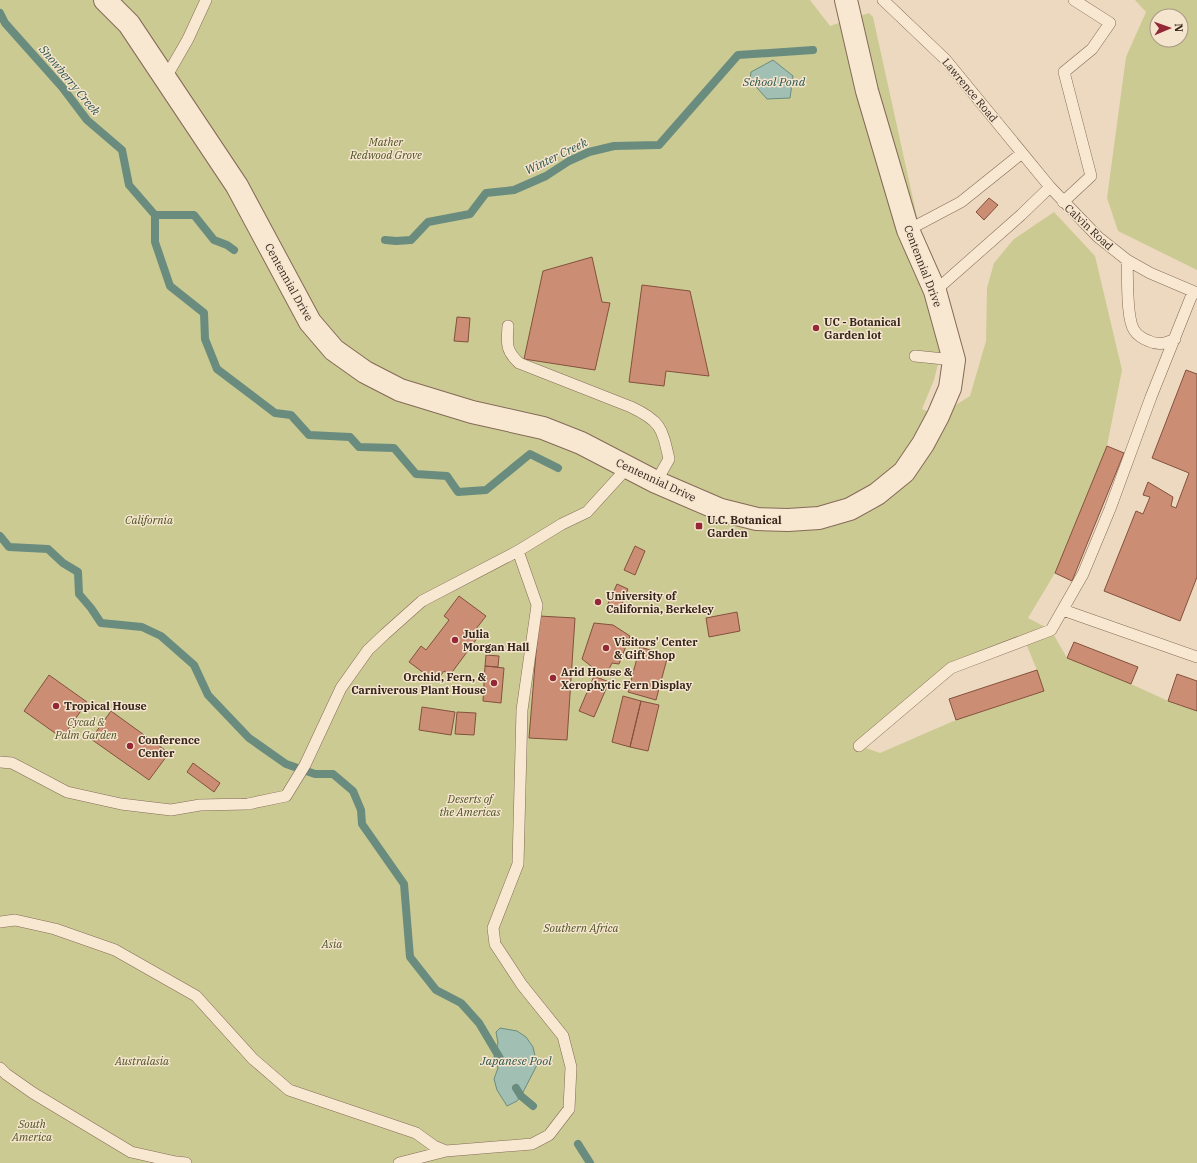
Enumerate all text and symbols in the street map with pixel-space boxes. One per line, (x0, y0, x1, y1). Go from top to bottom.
north arrow (1149, 8, 1189, 48)
text: N (1172, 23, 1186, 33)
water label: Snowberry Creek (36, 41, 104, 119)
street label: Lawrence Road (939, 55, 1001, 125)
water label: School Pond (742, 74, 806, 89)
water label: Winter Creek (522, 134, 590, 178)
park label: Mather Redwood Grove (349, 135, 422, 162)
street label: Calvin Road (1062, 201, 1116, 253)
street label: Centennial Drive (901, 223, 945, 309)
street label: Centennial Drive (262, 241, 316, 323)
place label: UC - Botanical Garden lot (824, 315, 901, 342)
marker: UC - Botanical Garden lot (811, 323, 821, 333)
street label: Centennial Drive (614, 455, 698, 505)
park label: California (125, 513, 173, 527)
place label: U.C. Botanical Garden (707, 513, 782, 540)
marker: U.C. Botanical Garden (694, 521, 704, 531)
place label: University of California, Berkeley (606, 589, 715, 616)
marker: University of California, Berkeley (593, 597, 603, 607)
place label: Julia Morgan Hall (463, 627, 530, 654)
marker: Julia Morgan Hall (450, 635, 460, 645)
place label: Visitors' Center & Gift Shop (614, 635, 698, 662)
marker: Visitors' Center & Gift Shop (601, 643, 611, 653)
place label: Arid House & Xerophytic Fern Display (561, 665, 693, 692)
place label: Orchid, Fern, & Carniverous Plant House (351, 670, 486, 697)
marker: Arid House & Xerophytic Fern Display (548, 673, 558, 683)
marker: Orchid, Fern, & Carniverous Plant House (489, 678, 499, 688)
place label: Tropical House (64, 699, 147, 713)
marker: Tropical House (51, 701, 61, 711)
park label: Cycad & Palm Garden (54, 715, 118, 742)
place label: Conference Center (138, 733, 200, 760)
marker: Conference Center (125, 741, 135, 751)
park label: Deserts of the Americas (439, 792, 502, 819)
park label: Southern Africa (543, 921, 618, 935)
park label: Asia (321, 937, 342, 951)
water label: Japanese Pool (479, 1053, 552, 1068)
park label: Australasia (114, 1054, 169, 1068)
park label: South America (11, 1117, 52, 1144)

